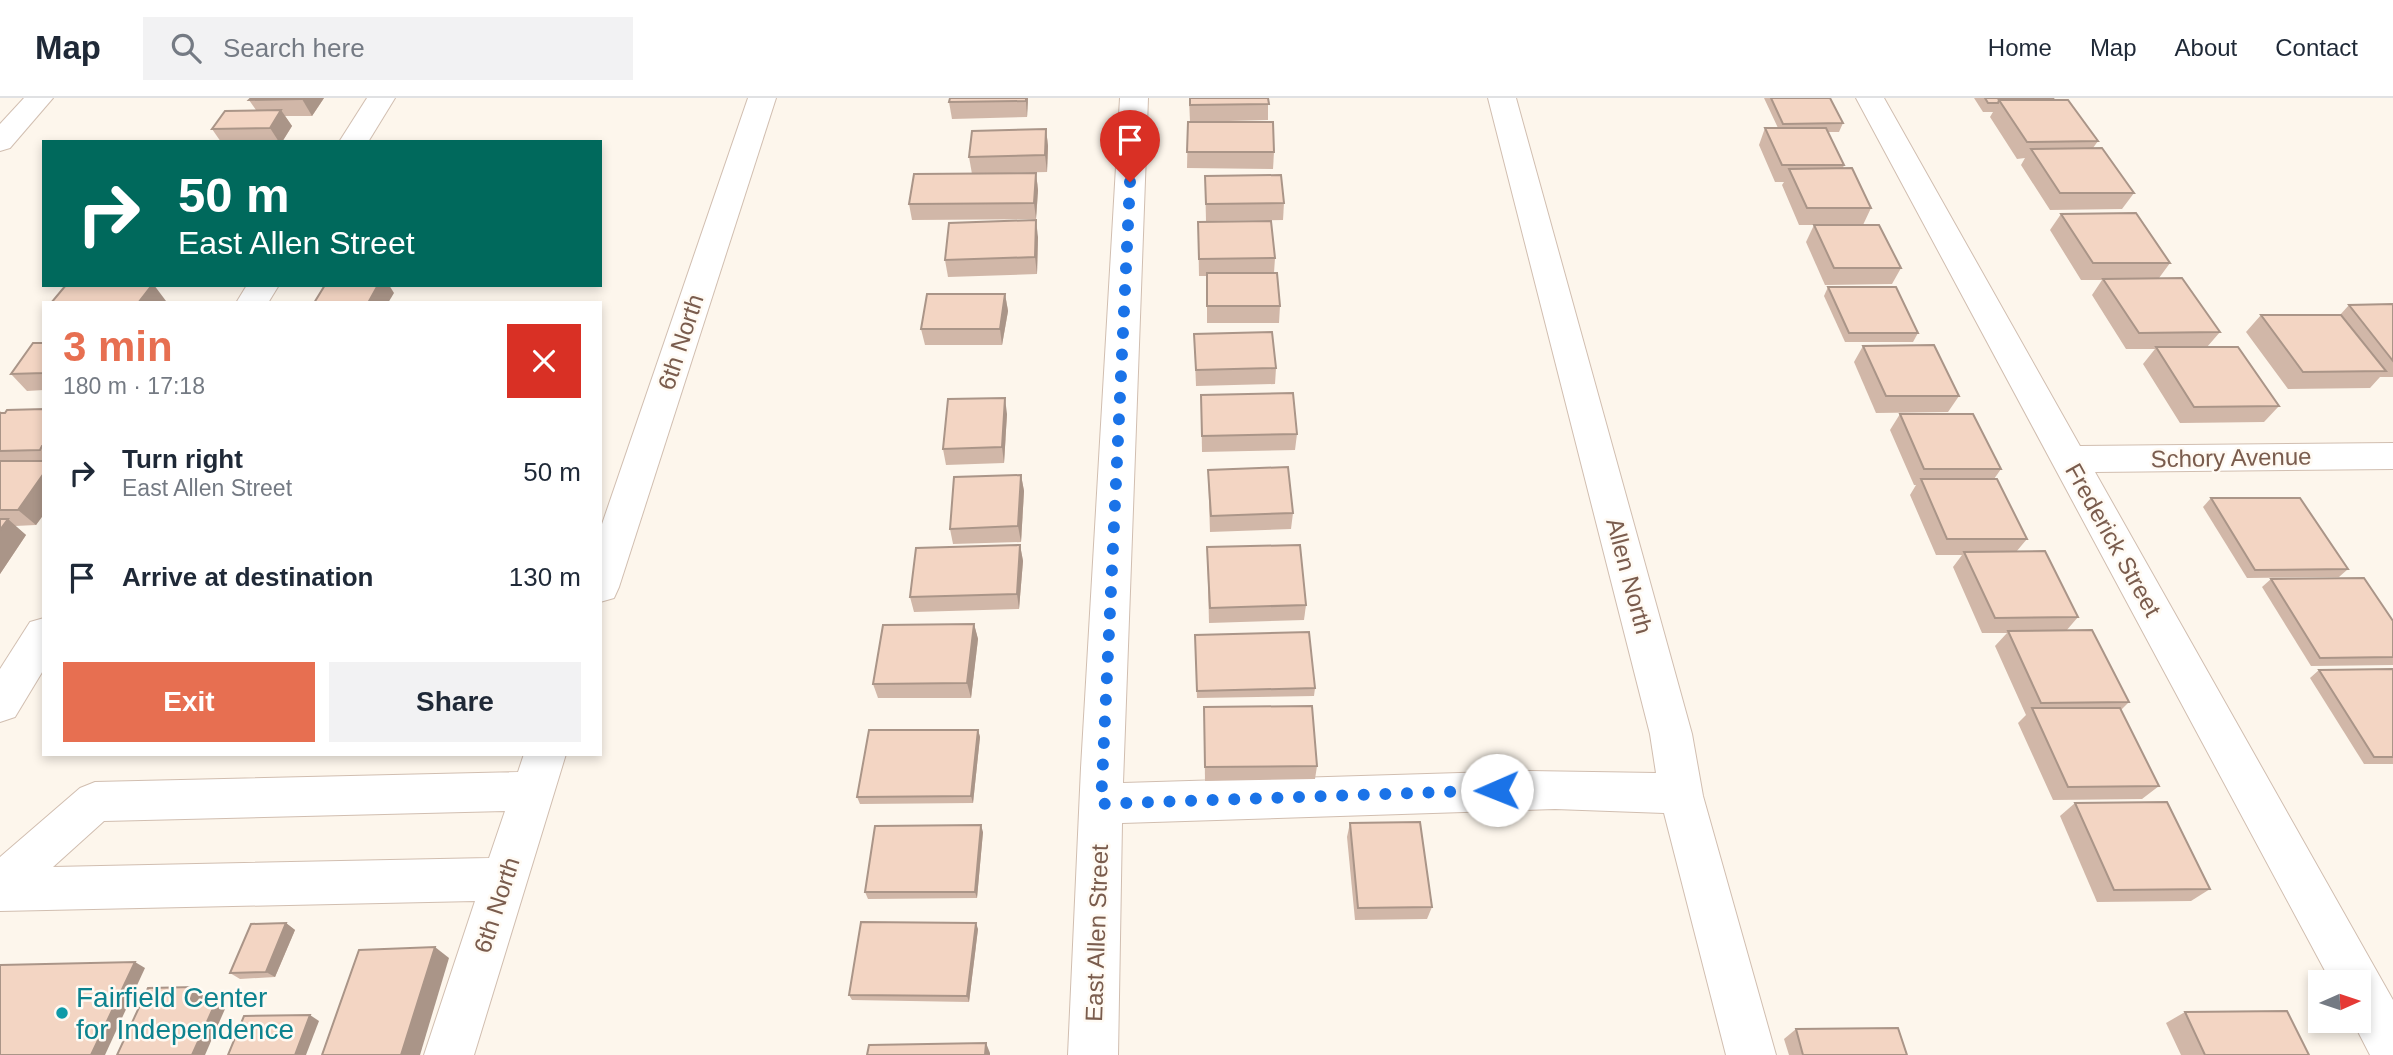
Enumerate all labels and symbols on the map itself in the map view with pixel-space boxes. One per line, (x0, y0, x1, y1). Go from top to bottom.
pin (1100, 110, 1160, 182)
street label: 6th North (652, 291, 709, 393)
street label: Schory Avenue (2150, 443, 2312, 472)
street label: Frederick Street (2060, 459, 2167, 621)
street label: Allen North (1601, 515, 1658, 637)
position arrow (1460, 753, 1534, 827)
street label: East Allen Street (1080, 844, 1113, 1022)
street label: 6th North (468, 854, 525, 956)
north arrow (2308, 970, 2371, 1032)
place label: Fairfield Center for Independence (76, 982, 294, 1045)
marker: Fairfield Center for Independence (54, 1005, 70, 1021)

